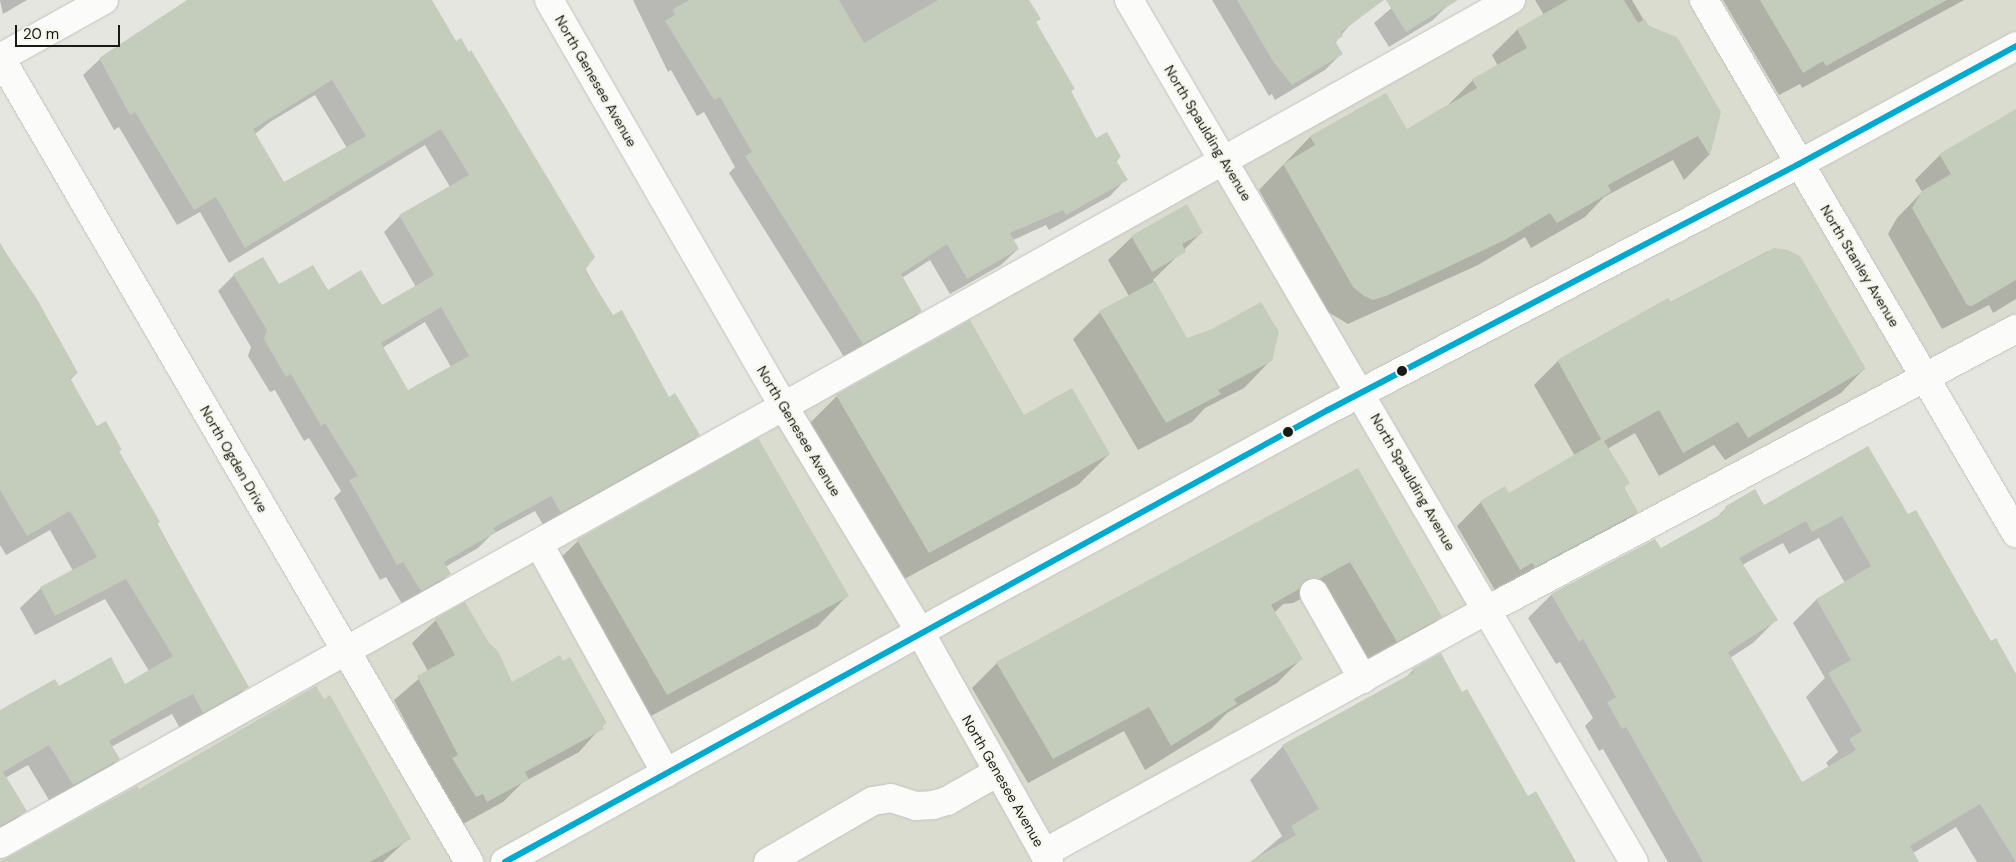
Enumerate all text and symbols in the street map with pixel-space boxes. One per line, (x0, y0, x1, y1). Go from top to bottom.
street label: North Genesee Avenue (551, 12, 641, 150)
scale bar (18, 15, 122, 47)
text: 20 m (23, 24, 59, 44)
street label: North Spaulding Avenue (1161, 62, 1255, 204)
street label: North Stanley Avenue (1817, 202, 1903, 330)
street label: North Genesee Avenue (753, 363, 845, 499)
unlabelled marker (1397, 366, 1407, 376)
street label: North Ogden Drive (197, 403, 271, 515)
street label: North Spaulding Avenue (1367, 411, 1459, 553)
unlabelled marker (1283, 427, 1293, 437)
street label: North Genesee Avenue (958, 712, 1048, 850)

